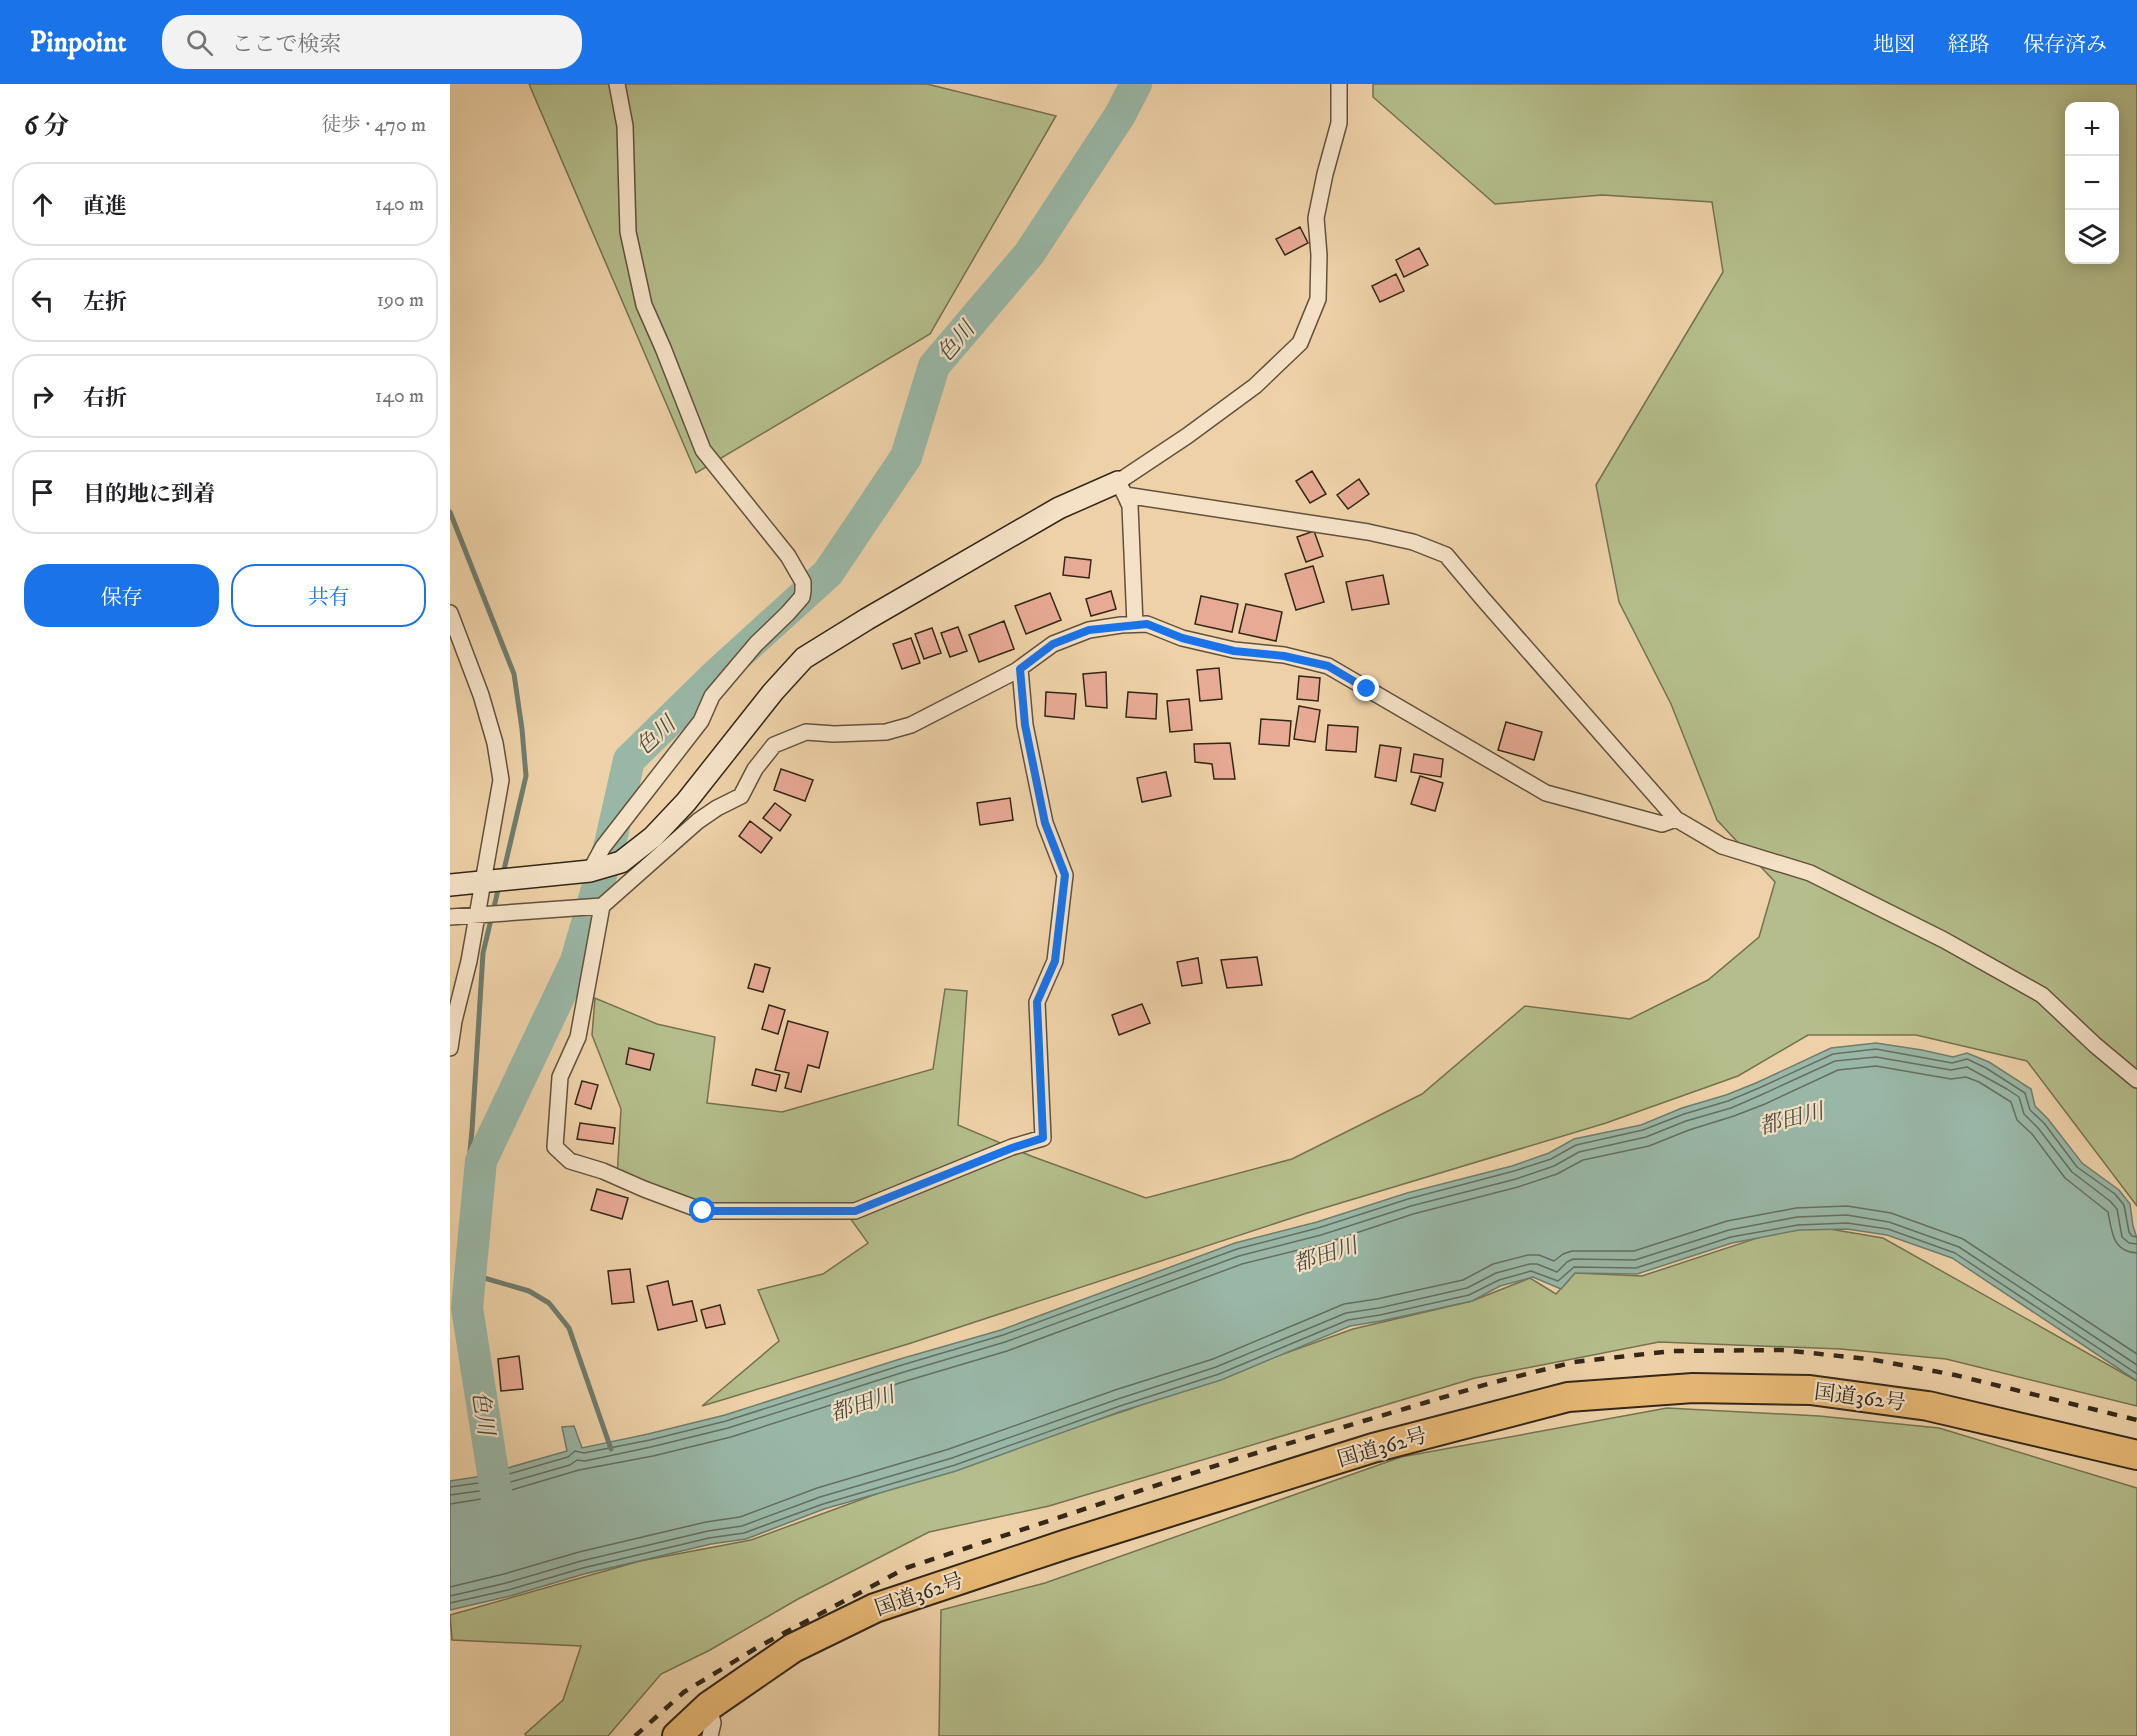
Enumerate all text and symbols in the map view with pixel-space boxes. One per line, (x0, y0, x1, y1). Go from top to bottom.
search box (162, 15, 582, 69)
text: Pinpoint (30, 25, 126, 60)
icon: search (183, 26, 216, 59)
text: ここで検索 (231, 31, 341, 58)
text: 地図 (1873, 32, 1915, 58)
text: 経路 (1948, 32, 1990, 58)
text: 保存済み (2023, 32, 2107, 58)
map controls (2065, 102, 2119, 264)
button: + (2065, 102, 2119, 156)
text: 6 分 (24, 110, 69, 143)
text: 徒歩 · 470 m (321, 113, 426, 138)
button: − (2065, 156, 2119, 210)
icon: ahead (26, 188, 59, 221)
text: 140 m (375, 192, 424, 217)
text: 直進 (83, 193, 127, 220)
button: layers (2065, 210, 2119, 264)
icon: left (26, 284, 59, 317)
text: 190 m (377, 288, 424, 313)
text: 左折 (83, 289, 127, 316)
water label: 色川 (932, 315, 982, 368)
icon: right (26, 380, 59, 413)
text: 140 m (375, 384, 424, 409)
text: 右折 (83, 385, 127, 412)
icon: arrive (26, 476, 59, 509)
text: 目的地に到着 (83, 481, 215, 508)
button: 保存 (24, 564, 219, 627)
button: 共有 (231, 564, 426, 627)
route end (1353, 675, 1379, 701)
water label: 色川 (631, 710, 683, 761)
water label: 都田川 (1756, 1097, 1829, 1141)
route start (689, 1197, 715, 1223)
water label: 都田川 (1290, 1232, 1363, 1278)
street label: 国道362号 (1813, 1379, 1907, 1417)
water label: 都田川 (827, 1381, 900, 1427)
water label: 色川 (466, 1389, 500, 1439)
street label: 国道362号 (1334, 1423, 1430, 1473)
street label: 国道362号 (872, 1568, 967, 1622)

